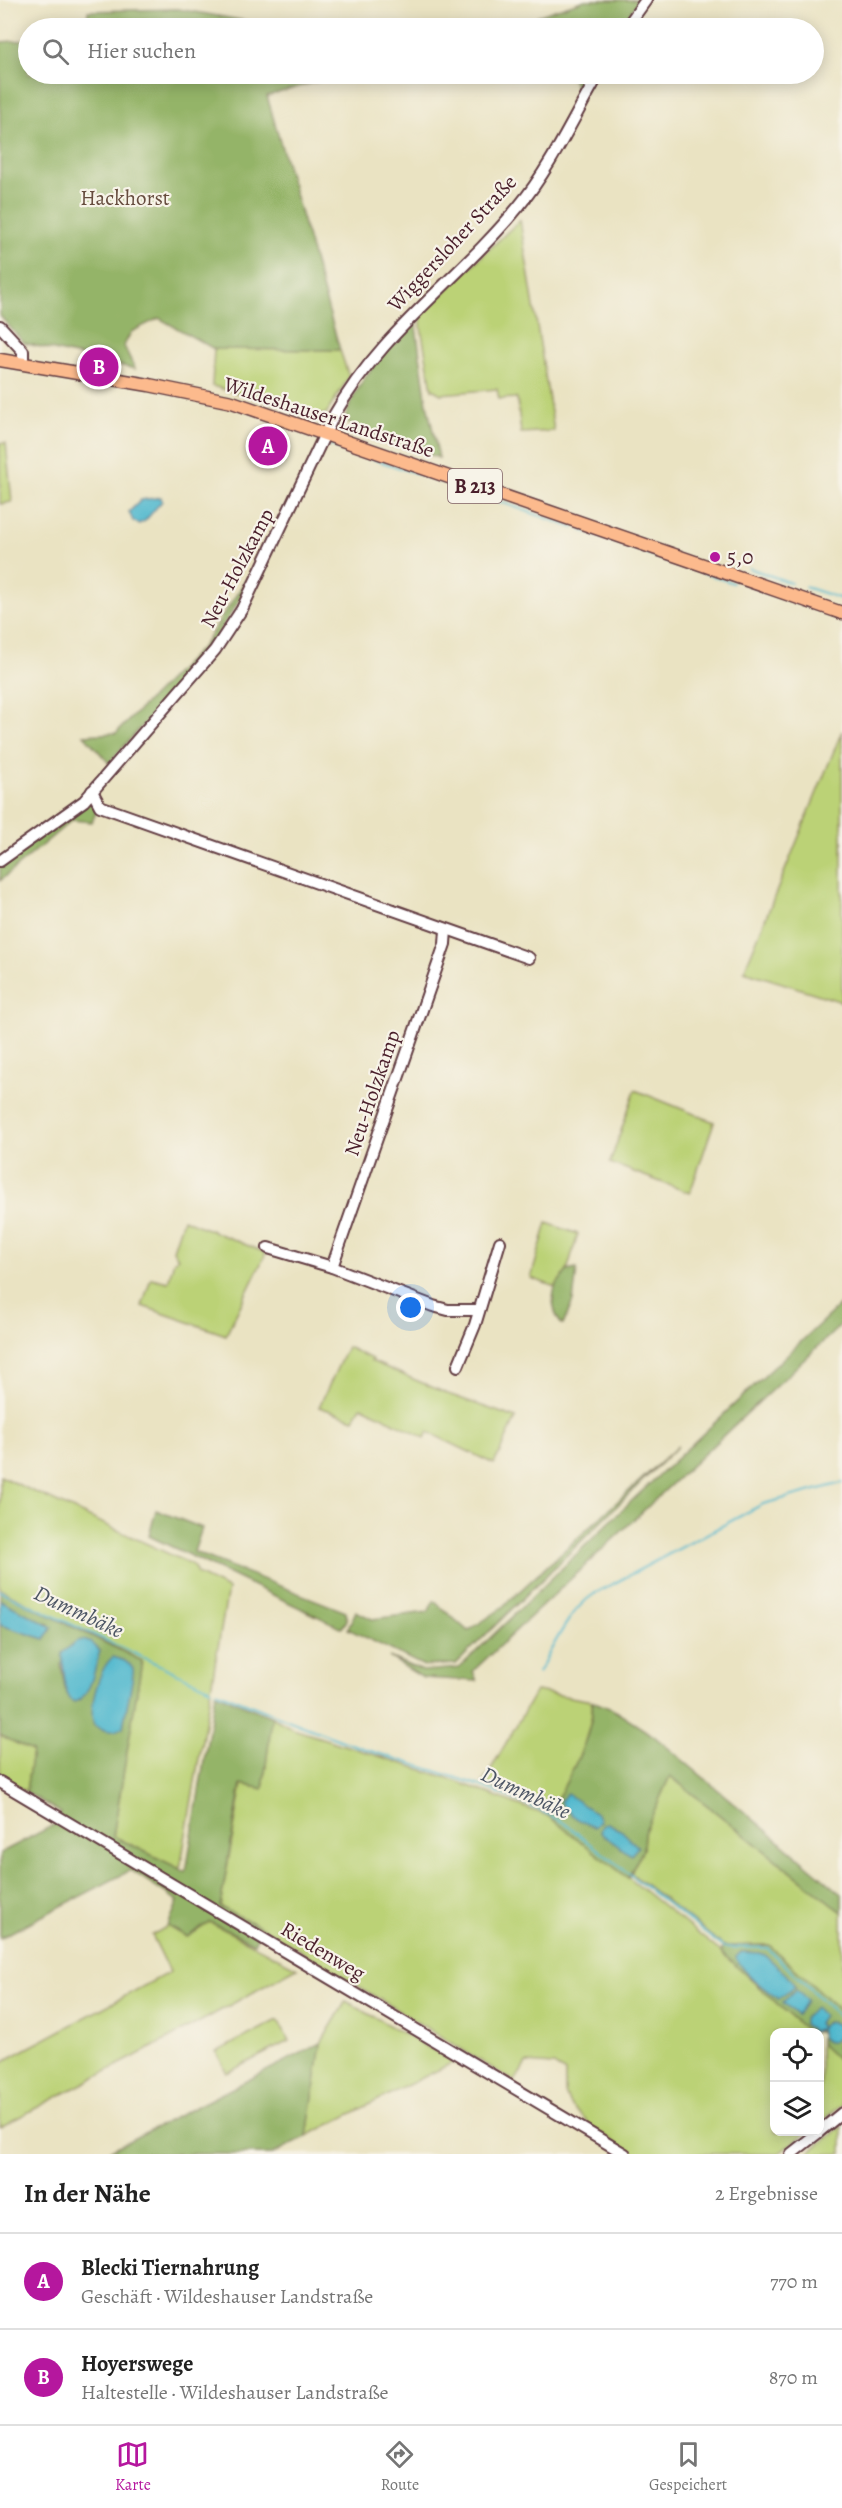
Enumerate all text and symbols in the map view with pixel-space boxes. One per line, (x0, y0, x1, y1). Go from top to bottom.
search box (18, 18, 824, 84)
icon: search (39, 35, 72, 68)
text: Hier suchen (87, 36, 196, 66)
street label: Wiggersloher Straße (381, 169, 523, 318)
park label: Hackhorst (80, 184, 170, 212)
pin: B (80, 344, 118, 389)
street label: Wildeshauser Landstraße (219, 369, 438, 464)
pin: A (248, 424, 288, 468)
road number: B 213 (448, 469, 502, 503)
street label: Neu-Holzkamp (194, 503, 280, 633)
place label: 5,0 (727, 543, 753, 571)
marker: 5,0 (708, 550, 722, 564)
street label: Neu-Holzkamp (337, 1026, 407, 1160)
your location (396, 1293, 425, 1322)
water label: Dummbäke (29, 1578, 128, 1646)
water label: Dummbäke (476, 1759, 575, 1827)
street label: Riedenweg (276, 1915, 371, 1987)
map controls (770, 2028, 824, 2136)
button: locate (770, 2028, 824, 2082)
button: layers (770, 2082, 824, 2136)
text: In der Nähe (24, 2176, 151, 2211)
text: 2 Ergebnisse (715, 2180, 818, 2207)
text: Blecki Tiernahrung (81, 2253, 259, 2283)
text: A (37, 2268, 50, 2295)
text: 770 m (770, 2268, 818, 2295)
text: Geschäft · Wildeshauser Landstraße (81, 2283, 373, 2310)
text: Hoyerswege (81, 2349, 193, 2379)
text: B (37, 2364, 50, 2391)
text: 870 m (769, 2364, 818, 2391)
text: Haltestelle · Wildeshauser Landstraße (81, 2379, 389, 2406)
tab: Karte (115, 2438, 151, 2496)
tab: Route (381, 2438, 419, 2496)
tab: Gespeichert (649, 2438, 727, 2496)

